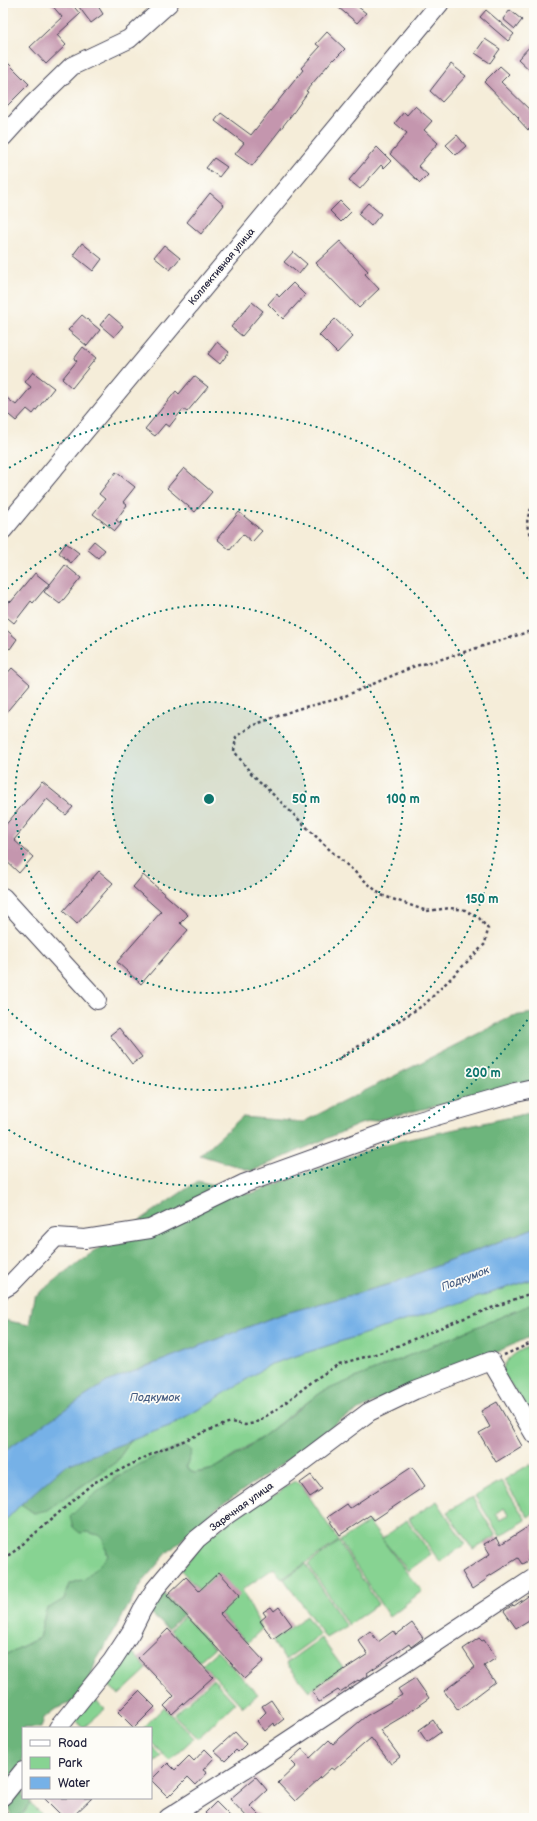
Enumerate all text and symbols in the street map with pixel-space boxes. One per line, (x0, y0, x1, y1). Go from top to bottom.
street label: Коллективная улица (186, 226, 258, 308)
centre of rings (202, 792, 216, 806)
text: 50 m (292, 792, 320, 807)
text: 100 m (386, 792, 420, 807)
text: 150 m (466, 892, 498, 907)
text: 200 m (465, 1066, 501, 1081)
water label: Подкумок (439, 1263, 491, 1294)
water label: Подкумок (130, 1391, 180, 1404)
street label: Заречная улица (207, 1480, 276, 1534)
legend (22, 1727, 152, 1799)
text: Road (58, 1736, 87, 1751)
text: Park (58, 1756, 82, 1771)
text: Water (58, 1776, 90, 1791)

